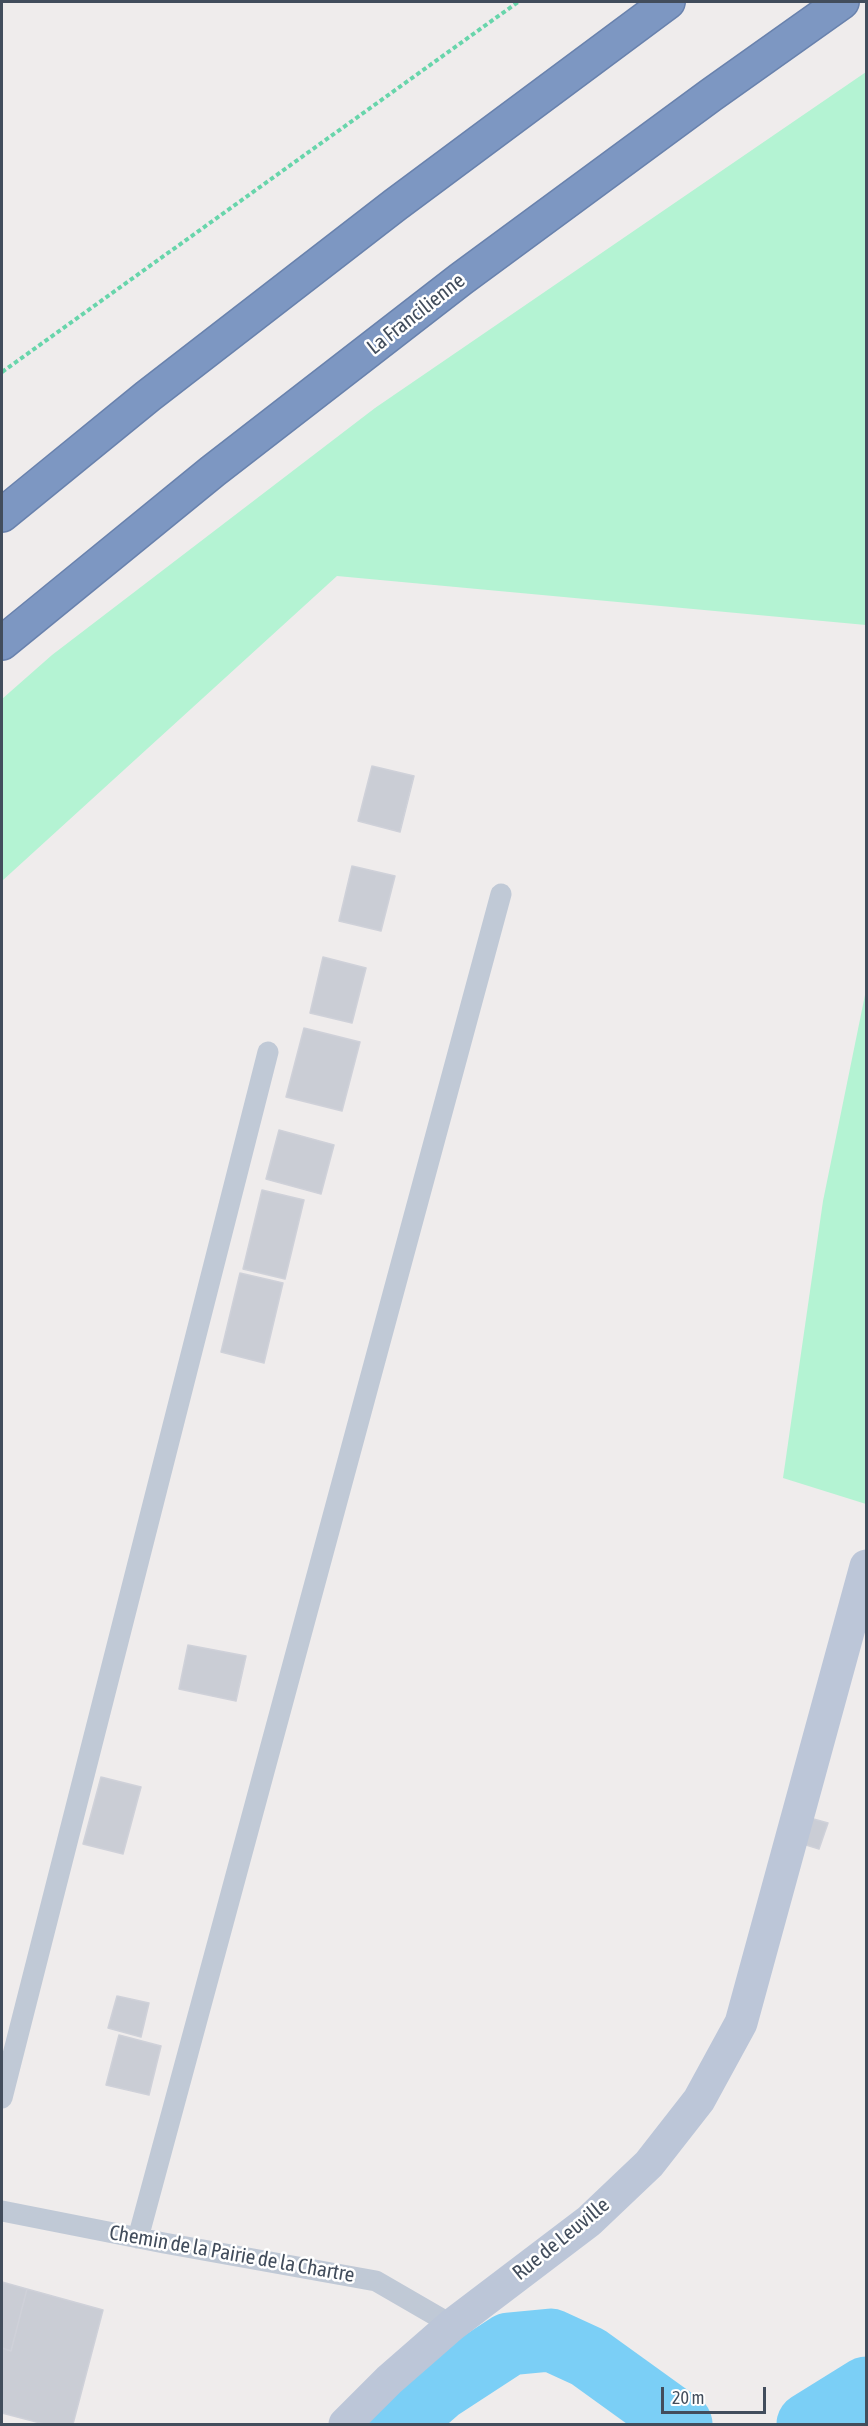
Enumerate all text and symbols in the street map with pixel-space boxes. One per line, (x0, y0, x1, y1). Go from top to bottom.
street label: La Francilienne (362, 268, 470, 360)
street label: Rue de Leuville (508, 2192, 614, 2286)
street label: Chemin de la Pairie de la Chartre (108, 2220, 356, 2288)
scale bar (664, 2375, 769, 2413)
text: 20 m (672, 2387, 704, 2408)

